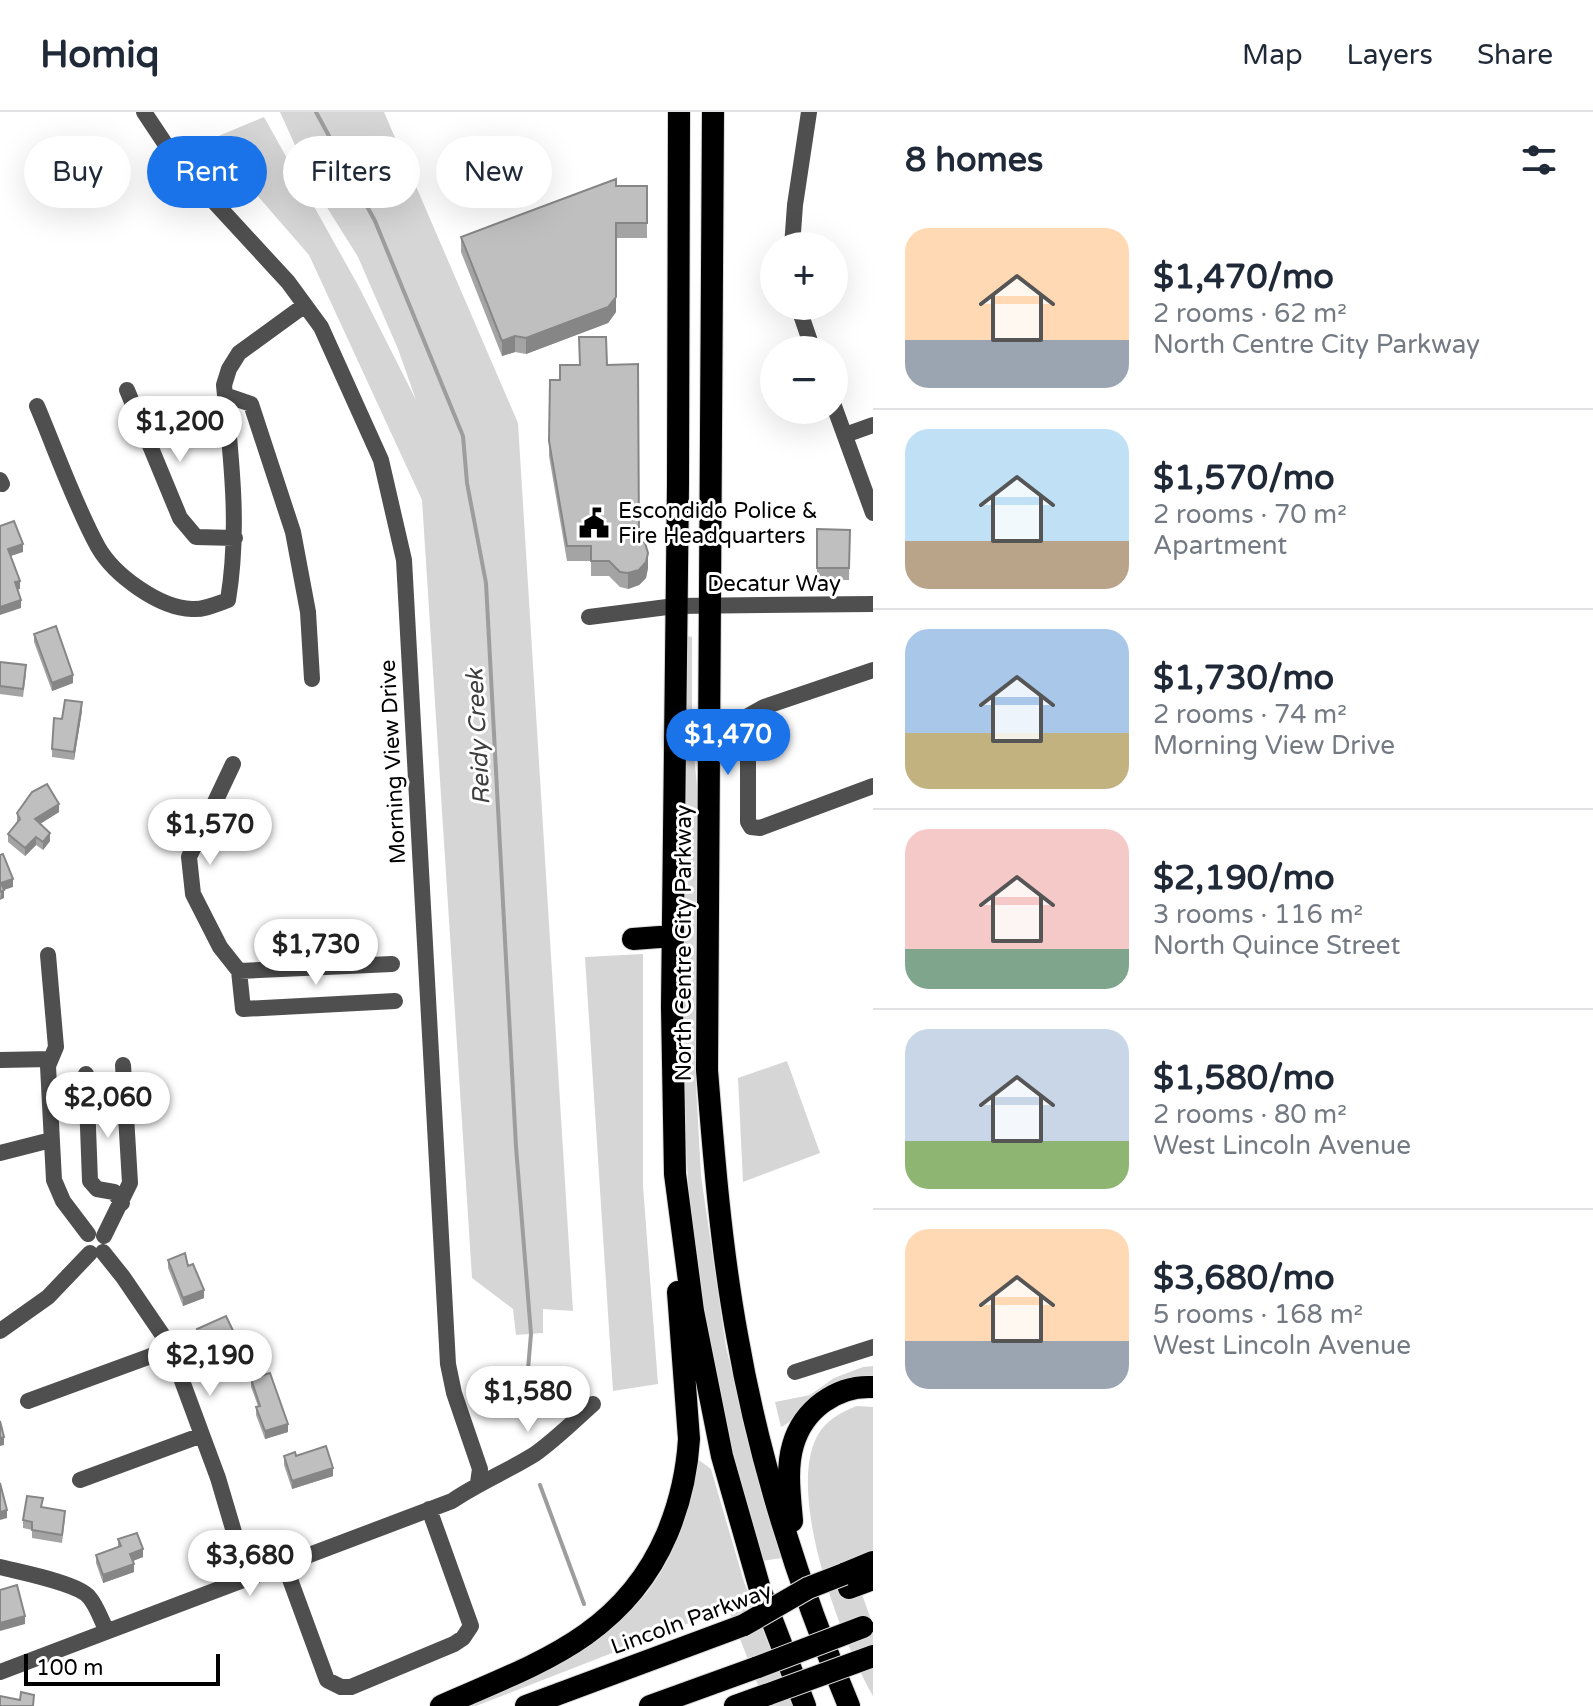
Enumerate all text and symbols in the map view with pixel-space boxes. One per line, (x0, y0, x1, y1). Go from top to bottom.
text: Homiq (40, 32, 160, 78)
text: Map (1242, 38, 1303, 72)
text: Layers (1347, 38, 1433, 72)
text: Share (1477, 38, 1553, 72)
chip: Buy (24, 136, 131, 208)
chip: Rent (147, 136, 267, 208)
chip: Filters (283, 136, 420, 208)
chip: New (436, 136, 552, 208)
icon: filters (1517, 138, 1561, 182)
text: 8 homes (905, 140, 1043, 181)
map controls (760, 232, 848, 424)
button: + (760, 232, 848, 320)
text: $1,470/mo (1153, 257, 1334, 298)
icon: home (969, 260, 1065, 356)
text: 2 rooms · 62 m² (1153, 298, 1347, 329)
text: North Centre City Parkway (1153, 329, 1480, 360)
button: − (760, 336, 848, 424)
pin: $1,200 (115, 396, 245, 464)
text: $1,200 (136, 406, 224, 437)
text: $1,570/mo (1153, 458, 1335, 499)
icon: home (969, 461, 1065, 557)
place label: Escondido Police & Fire Headquarters (618, 498, 818, 549)
text: 2 rooms · 70 m² (1153, 499, 1347, 530)
public building icon: Escondido Police & Fire Headquarters (577, 506, 611, 540)
text: Apartment (1153, 530, 1287, 561)
street label: Decatur Way (707, 571, 841, 597)
text: $1,730/mo (1153, 658, 1334, 699)
street label: Morning View Drive (375, 659, 411, 865)
icon: home (969, 661, 1065, 757)
water label: Reidy Creek (460, 666, 497, 806)
text: 2 rooms · 74 m² (1153, 699, 1347, 730)
pin: $1,470 (663, 709, 793, 777)
text: $1,470 (684, 719, 772, 750)
text: Morning View Drive (1153, 730, 1395, 761)
pin: $1,570 (145, 799, 275, 867)
street label: North Centre City Parkway (671, 804, 697, 1081)
text: $1,570 (166, 809, 254, 840)
text: $2,190/mo (1153, 858, 1335, 899)
icon: home (969, 861, 1065, 957)
text: 3 rooms · 116 m² (1153, 899, 1363, 930)
pin: $1,730 (251, 919, 381, 987)
text: $1,730 (272, 929, 360, 960)
text: North Quince Street (1153, 930, 1400, 961)
text: $1,580/mo (1153, 1058, 1335, 1099)
icon: home (969, 1061, 1065, 1157)
pin: $2,060 (43, 1072, 173, 1140)
text: $2,060 (64, 1082, 152, 1113)
text: 2 rooms · 80 m² (1153, 1099, 1347, 1130)
text: West Lincoln Avenue (1153, 1130, 1411, 1161)
text: $3,680/mo (1153, 1258, 1335, 1299)
icon: home (969, 1261, 1065, 1357)
text: 5 rooms · 168 m² (1153, 1299, 1363, 1330)
pin: $2,190 (145, 1330, 275, 1398)
text: West Lincoln Avenue (1153, 1330, 1411, 1361)
text: $2,190 (166, 1340, 254, 1371)
pin: $1,580 (463, 1366, 593, 1434)
text: $1,580 (484, 1376, 572, 1407)
pin: $3,680 (185, 1530, 315, 1598)
text: $3,680 (206, 1540, 294, 1571)
street label: Lincoln Parkway (607, 1578, 776, 1660)
scale bar (24, 1650, 220, 1686)
text: 100 m (36, 1655, 103, 1681)

